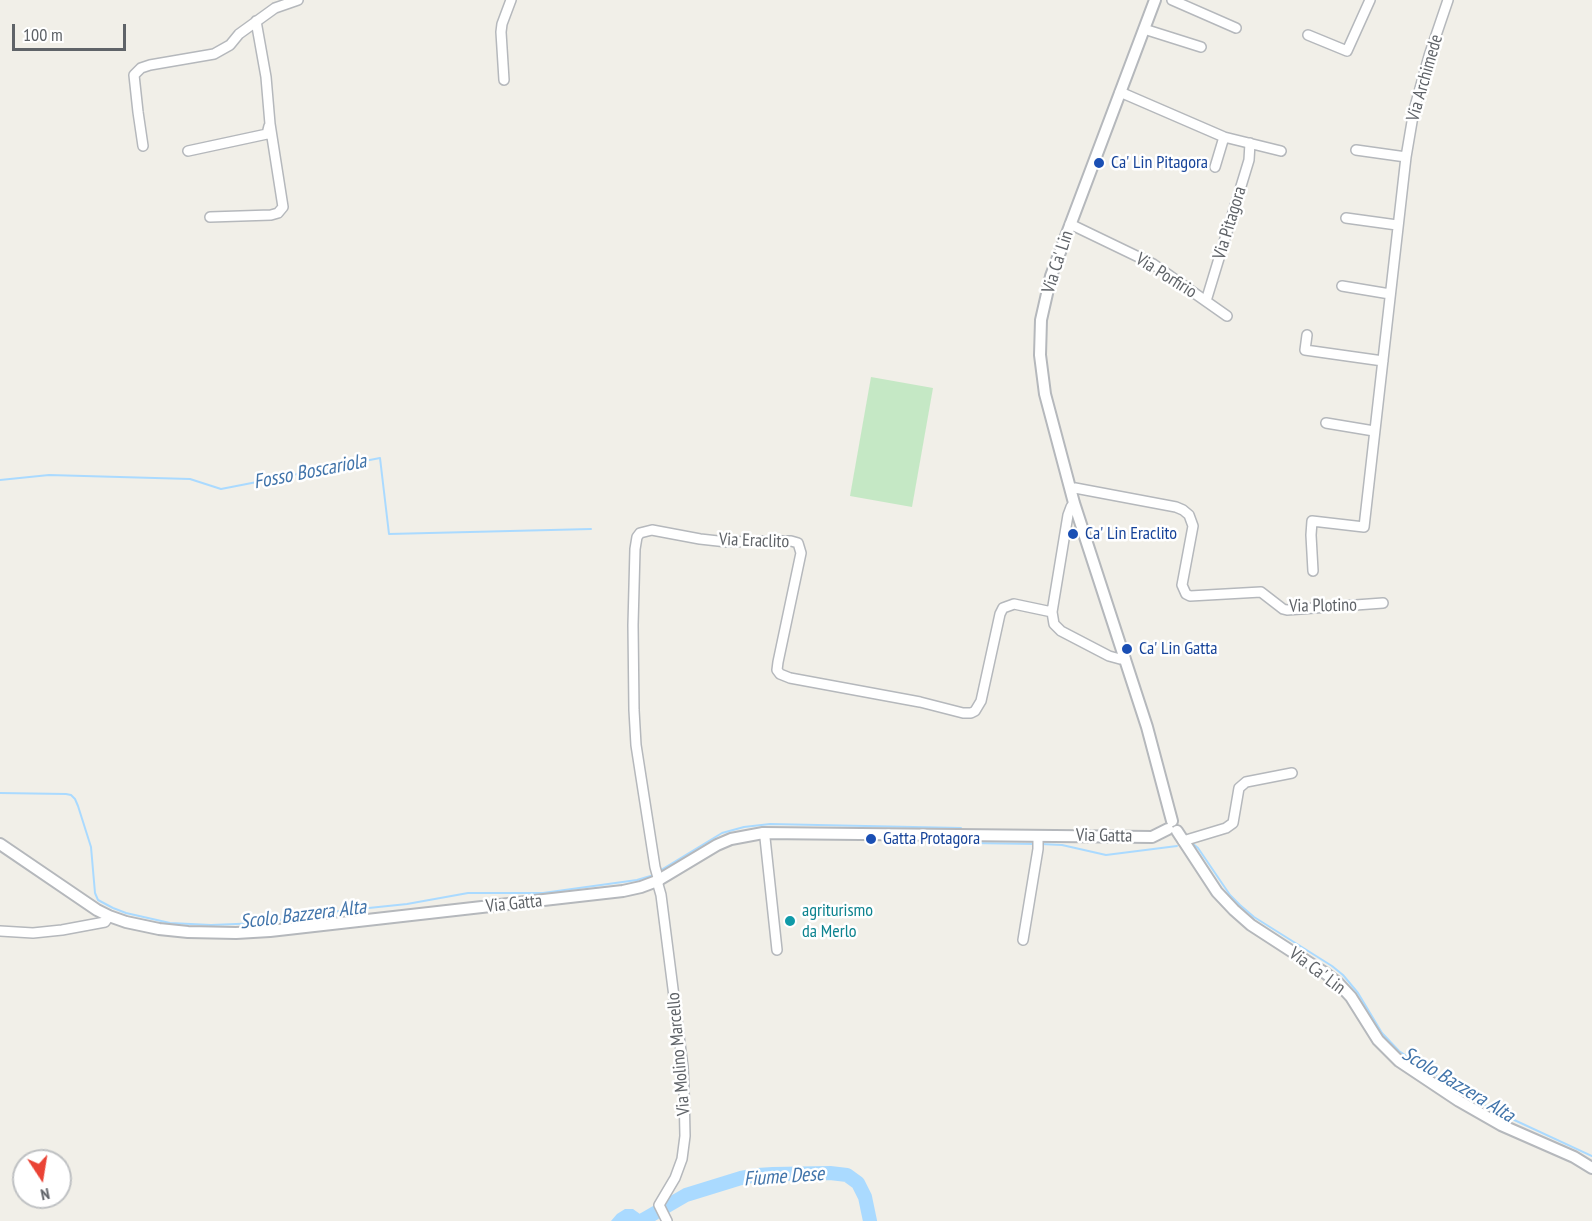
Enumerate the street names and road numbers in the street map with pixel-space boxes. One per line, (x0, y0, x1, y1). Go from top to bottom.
street label: Via Archimede (1402, 32, 1448, 124)
street label: Via Pitagora (1209, 184, 1251, 262)
street label: Via Ca' Lin (1038, 228, 1078, 296)
street label: Via Porfirio (1131, 249, 1201, 303)
street label: Via Eraclito (719, 529, 789, 553)
street label: Via Plotino (1289, 595, 1357, 617)
street label: Via Gatta (1076, 825, 1132, 847)
street label: Via Gatta (485, 890, 543, 918)
street label: Via Ca' Lin (1285, 943, 1349, 999)
street label: Via Molino Marcello (663, 992, 695, 1116)

